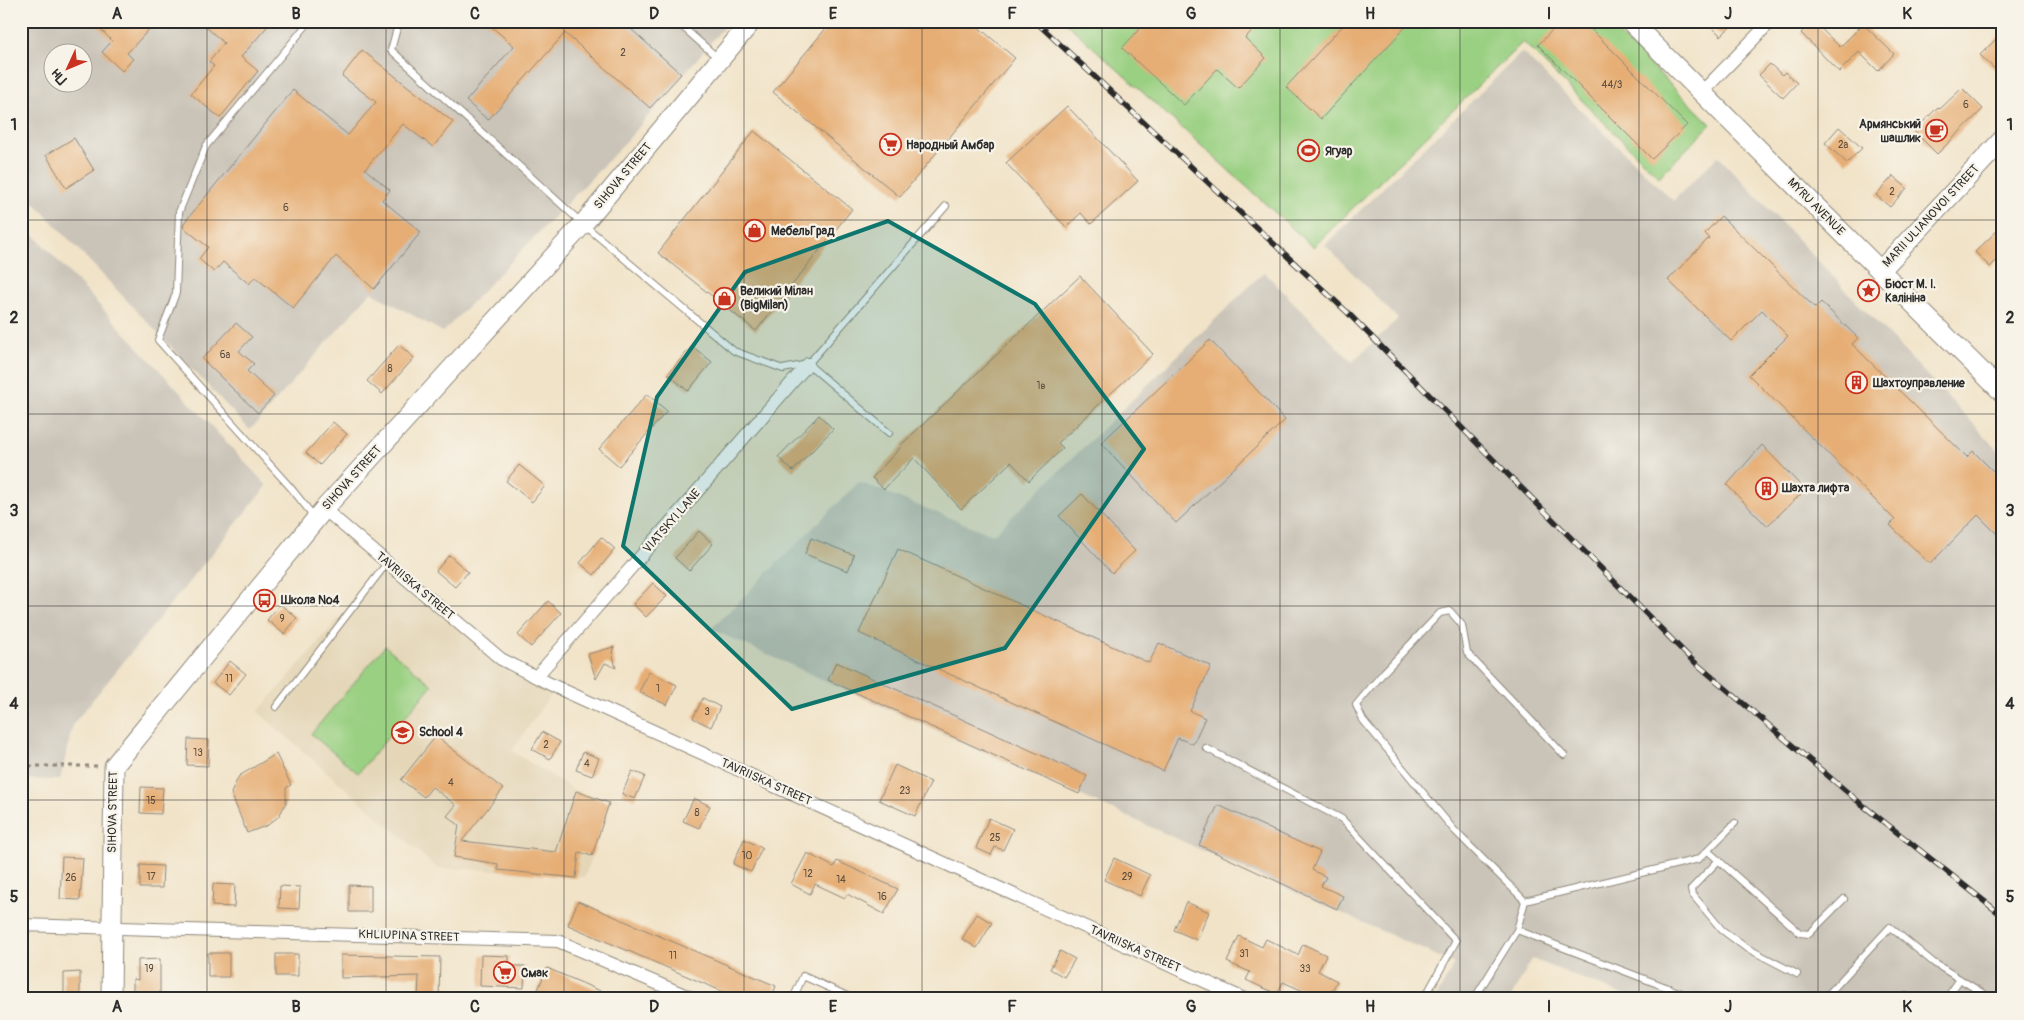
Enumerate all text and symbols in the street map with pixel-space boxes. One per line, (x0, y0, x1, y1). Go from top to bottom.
text: A (112, 4, 123, 24)
text: B (291, 4, 301, 24)
text: C (470, 4, 480, 24)
text: D (649, 4, 659, 24)
text: E (829, 4, 838, 24)
text: F (1007, 4, 1017, 24)
text: G (1186, 4, 1197, 24)
text: H (1365, 4, 1375, 24)
text: I (1547, 4, 1551, 24)
text: J (1724, 4, 1732, 24)
text: K (1902, 4, 1912, 24)
north arrow (42, 42, 92, 92)
house number: 2 (620, 47, 626, 59)
text: Пн (48, 65, 70, 88)
house number: 44/3 (1602, 79, 1623, 91)
house number: 6 (1963, 99, 1969, 111)
text: 1 (11, 115, 17, 135)
text: 1 (2007, 115, 2013, 135)
place label: Армянський шашлик (1859, 117, 1922, 146)
cafe icon: Армянський шашлик (1925, 119, 1949, 143)
supermarket icon: Народный Амбар (878, 133, 902, 157)
place label: Народный Амбар (906, 138, 995, 153)
sports icon: Ягуар (1297, 139, 1321, 163)
house number: 2а (1838, 139, 1848, 151)
street label: SIHOVA STREET (591, 140, 655, 212)
place label: Ягуар (1325, 144, 1353, 159)
street label: MARII ULIANOVOI STREET (1880, 161, 1983, 270)
street label: MYRU AVENUE (1784, 175, 1848, 239)
house number: 2 (1889, 186, 1895, 198)
house number: 6 (283, 202, 289, 214)
shop icon: МебельГрад (743, 219, 767, 243)
place label: МебельГрад (771, 224, 835, 239)
place label: Бюст М. І. Калініна (1885, 277, 1936, 306)
place icon: Бюст М. І. Калініна (1857, 279, 1881, 303)
place label: Великий Мілан (BigMilan) (740, 284, 813, 313)
shop icon: Великий Мілан (BigMilan) (712, 286, 736, 310)
text: 2 (10, 308, 19, 328)
text: 2 (2006, 308, 2015, 328)
house number: 6а (220, 349, 231, 361)
house number: 8 (387, 363, 393, 375)
building icon: Шахтоуправление (1845, 371, 1869, 395)
place label: Шахтоуправление (1872, 376, 1966, 391)
house number: 1в (1037, 380, 1045, 392)
street label: SIHOVA STREET (319, 442, 385, 513)
building icon: Шахта лифта (1754, 476, 1778, 500)
place label: Шахта лифта (1781, 481, 1850, 496)
street label: VIATSKYI LANE (640, 486, 704, 556)
text: 3 (10, 501, 19, 521)
text: 3 (2006, 501, 2015, 521)
street label: TAVRIISKA STREET (373, 549, 458, 623)
bus stop icon: Школа №4 (253, 588, 277, 612)
place label: Школа №4 (280, 593, 340, 608)
house number: 9 (279, 613, 285, 625)
house number: 11 (225, 673, 233, 685)
house number: 1 (656, 683, 660, 695)
text: 4 (9, 694, 19, 714)
text: 4 (2005, 694, 2015, 714)
house number: 3 (704, 706, 710, 718)
school or university icon: School 4 (391, 720, 415, 744)
place label: School 4 (419, 725, 463, 740)
house number: 2 (543, 739, 549, 751)
house number: 13 (193, 747, 203, 759)
street label: TAVRIISKA STREET (718, 755, 814, 809)
house number: 4 (584, 758, 590, 770)
street label: SIHOVA STREET (105, 771, 121, 853)
house number: 4 (448, 777, 454, 789)
house number: 23 (900, 785, 911, 797)
house number: 15 (146, 795, 156, 807)
house number: 8 (694, 807, 700, 819)
house number: 25 (989, 832, 1001, 844)
house number: 10 (742, 850, 753, 862)
house number: 12 (803, 868, 813, 880)
house number: 17 (146, 871, 156, 883)
house number: 29 (1122, 871, 1132, 883)
house number: 26 (65, 872, 77, 884)
house number: 14 (836, 874, 846, 886)
text: 5 (10, 887, 19, 907)
text: 5 (2006, 887, 2015, 907)
house number: 16 (877, 891, 887, 903)
street label: TAVRIISKA STREET (1087, 922, 1183, 976)
street label: KHLIUPINA STREET (358, 927, 460, 945)
house number: 31 (1239, 948, 1249, 960)
house number: 11 (669, 950, 677, 962)
supermarket icon: Смак (493, 961, 517, 985)
house number: 19 (144, 963, 154, 975)
house number: 33 (1299, 963, 1311, 975)
place label: Смак (521, 966, 549, 981)
text: A (112, 997, 123, 1017)
text: B (291, 997, 301, 1017)
text: C (470, 997, 480, 1017)
text: D (649, 997, 659, 1017)
text: E (829, 997, 838, 1017)
text: F (1007, 997, 1017, 1017)
text: G (1186, 997, 1197, 1017)
text: H (1365, 997, 1375, 1017)
text: I (1547, 997, 1551, 1017)
text: J (1724, 997, 1732, 1017)
text: K (1902, 997, 1912, 1017)

